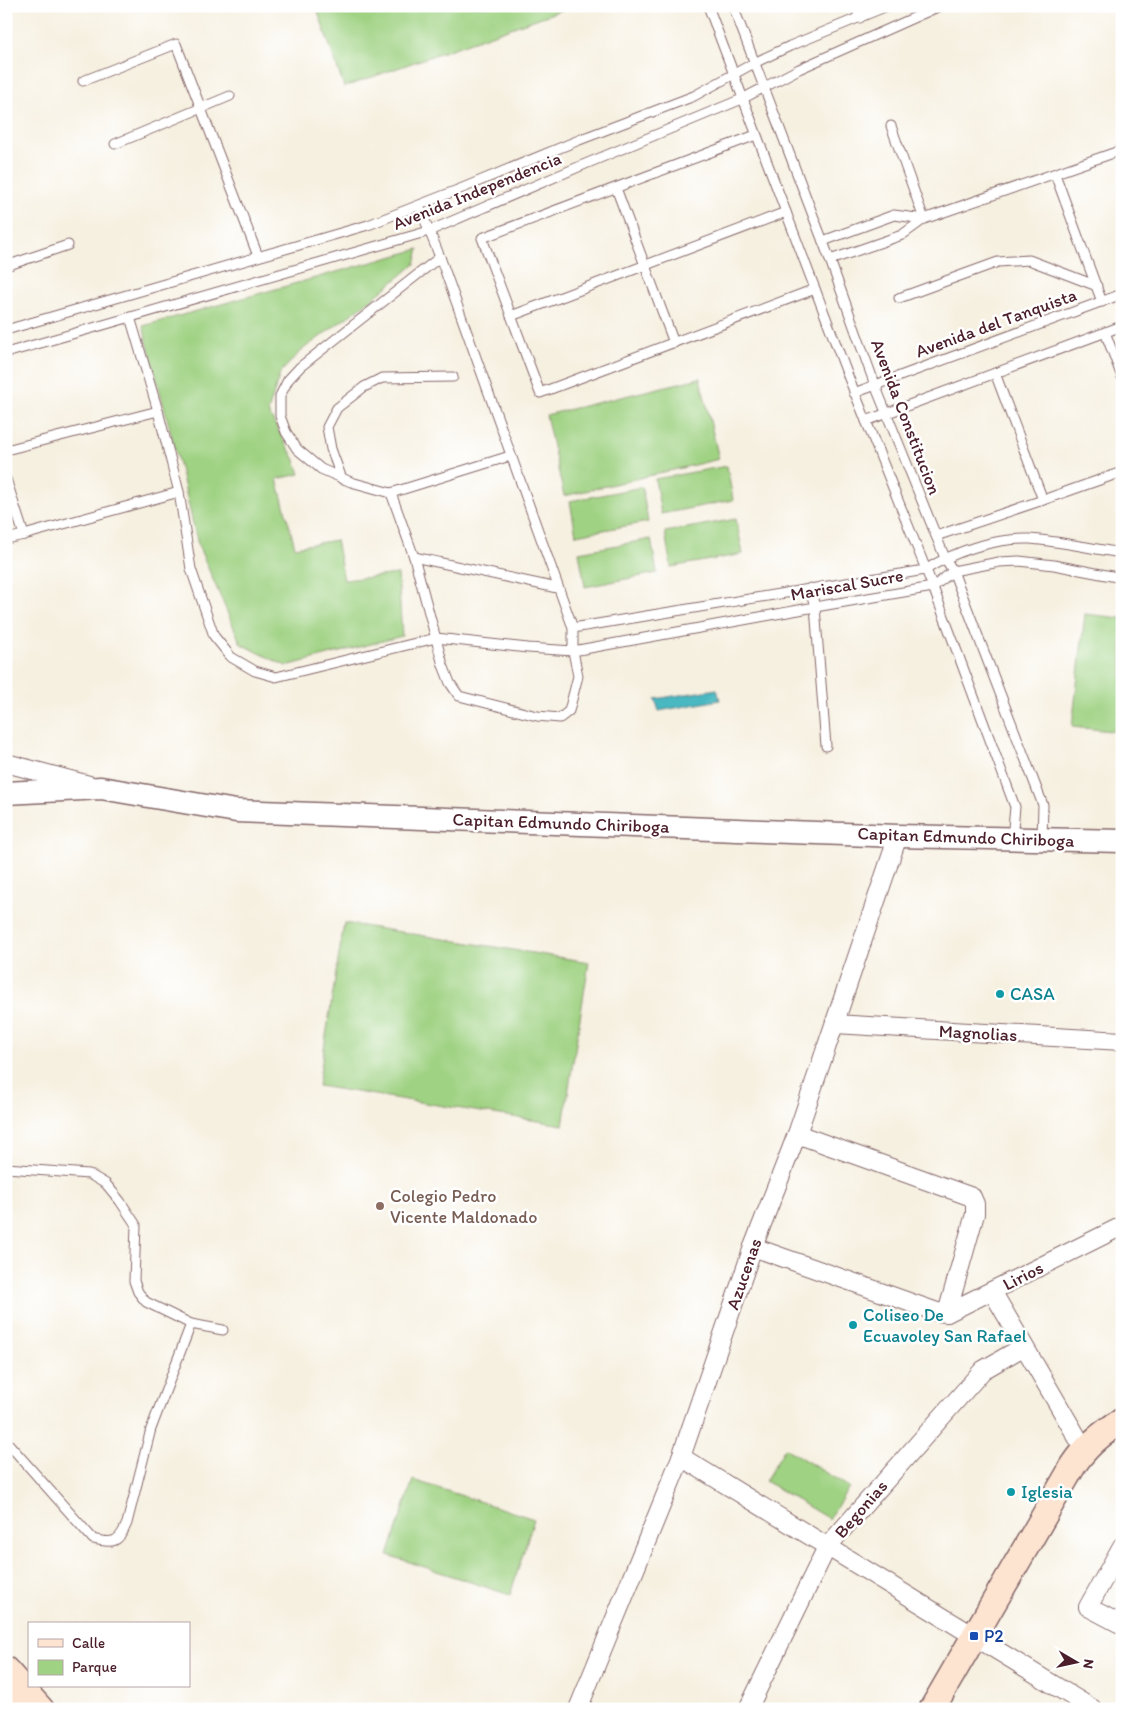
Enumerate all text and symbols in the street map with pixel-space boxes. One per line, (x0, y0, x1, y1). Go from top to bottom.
street label: Avenida Independencia (390, 147, 564, 235)
street label: Avenida del Tanquista (912, 284, 1080, 362)
street label: Avenida Constitucion (866, 336, 946, 498)
street label: Mariscal Sucre (789, 564, 905, 606)
street label: Capitan Edmundo Chiriboga (452, 808, 671, 838)
street label: Capitan Edmundo Chiriboga (857, 822, 1076, 852)
place label: CASA (1010, 983, 1055, 1005)
marker: CASA (994, 988, 1006, 1000)
street label: Magnolias (938, 1020, 1018, 1046)
place label: Colegio Pedro Vicente Maldonado (390, 1185, 537, 1228)
marker: Colegio Pedro Vicente Maldonado (374, 1200, 386, 1212)
street label: Azucenas (722, 1235, 766, 1313)
street label: Lirios (999, 1257, 1047, 1295)
place label: Coliseo De Ecuavoley San Rafael (863, 1304, 1027, 1347)
marker: Coliseo De Ecuavoley San Rafael (847, 1319, 859, 1331)
street label: Begonias (830, 1475, 892, 1543)
place label: Iglesia (1021, 1481, 1073, 1503)
marker: Iglesia (1005, 1486, 1017, 1498)
legend (28, 1622, 190, 1688)
place label: P2 (984, 1625, 1004, 1647)
marker: P2 (968, 1630, 980, 1642)
text: Calle (72, 1634, 105, 1652)
north arrow (1050, 1638, 1100, 1688)
text: Parque (72, 1658, 117, 1676)
text: N (1079, 1658, 1097, 1670)

